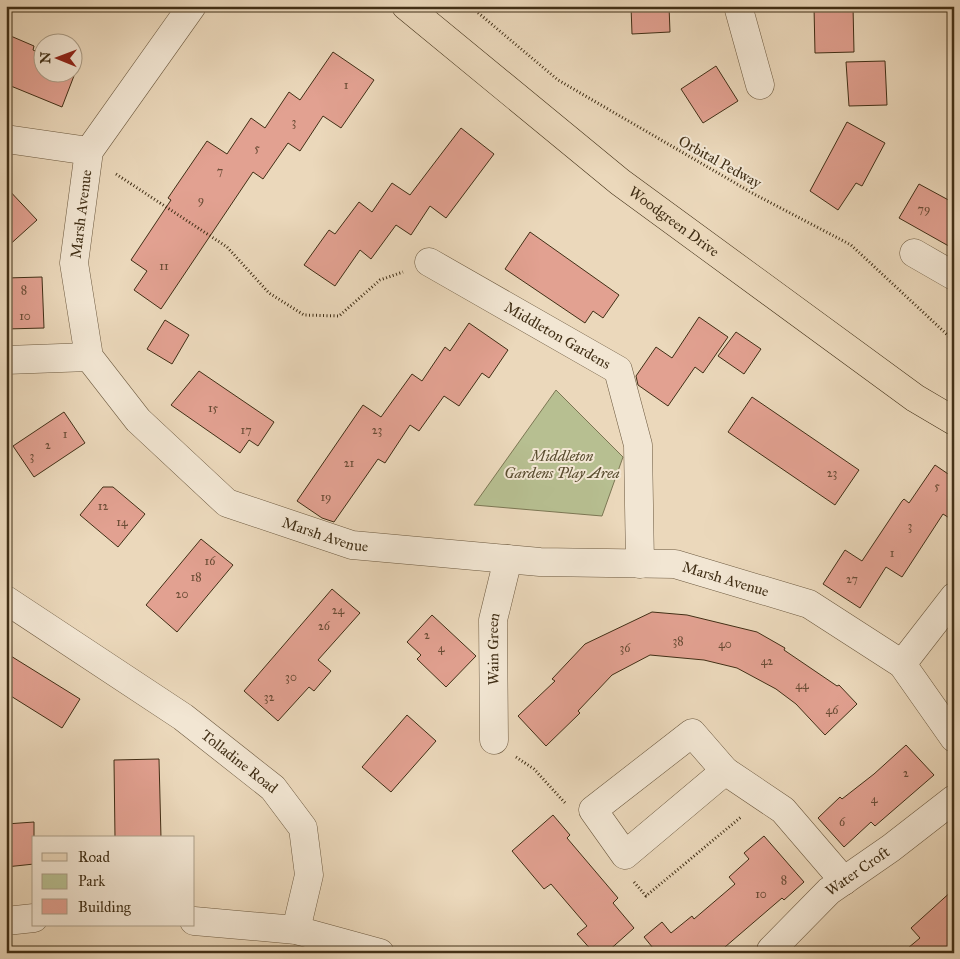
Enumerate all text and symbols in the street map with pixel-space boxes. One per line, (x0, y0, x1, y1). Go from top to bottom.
north arrow (32, 32, 82, 82)
text: N (37, 52, 54, 64)
house number: 1 (344, 78, 349, 92)
house number: 3 (292, 115, 297, 129)
street label: Orbital Pedway (675, 132, 766, 193)
house number: 5 (254, 141, 260, 155)
house number: 7 (217, 164, 223, 178)
street label: Marsh Avenue (67, 168, 95, 260)
street label: Woodgreen Drive (625, 182, 723, 261)
house number: 9 (198, 193, 204, 207)
house number: 79 (918, 202, 930, 216)
house number: 11 (159, 259, 169, 273)
house number: 8 (21, 283, 27, 297)
street label: Middleton Gardens (501, 298, 614, 373)
house number: 10 (19, 309, 31, 323)
house number: 15 (208, 401, 219, 415)
house number: 17 (240, 423, 252, 437)
house number: 23 (372, 423, 383, 437)
house number: 1 (63, 427, 68, 441)
house number: 2 (45, 438, 51, 452)
park label: Middleton Gardens Play Area (504, 447, 620, 482)
house number: 3 (30, 449, 35, 463)
house number: 21 (344, 456, 355, 470)
house number: 23 (827, 466, 838, 480)
house number: 5 (934, 479, 940, 493)
house number: 19 (320, 490, 332, 504)
house number: 12 (98, 499, 108, 513)
street label: Marsh Avenue (280, 513, 369, 555)
house number: 14 (116, 515, 128, 529)
house number: 3 (908, 519, 913, 533)
house number: 1 (890, 546, 895, 560)
house number: 16 (205, 554, 216, 568)
street label: Marsh Avenue (680, 558, 771, 601)
house number: 18 (190, 570, 202, 584)
house number: 27 (846, 572, 858, 586)
house number: 20 (176, 587, 188, 601)
house number: 24 (332, 603, 345, 617)
street label: Wain Green (484, 611, 503, 685)
house number: 26 (318, 619, 331, 633)
house number: 2 (424, 628, 430, 642)
house number: 38 (672, 634, 684, 648)
house number: 40 (718, 637, 732, 651)
house number: 4 (438, 641, 445, 655)
house number: 36 (620, 641, 631, 655)
house number: 42 (761, 654, 773, 668)
house number: 30 (285, 670, 297, 684)
house number: 44 (795, 678, 809, 692)
house number: 32 (264, 690, 274, 704)
house number: 46 (826, 703, 839, 717)
street label: Tolladine Road (198, 726, 282, 797)
house number: 2 (903, 766, 909, 780)
house number: 4 (871, 792, 878, 806)
house number: 6 (839, 815, 846, 829)
legend (32, 836, 195, 926)
street label: Water Croft (822, 842, 894, 900)
text: Road (78, 848, 110, 866)
text: Park (78, 872, 105, 890)
house number: 8 (781, 873, 787, 887)
house number: 10 (755, 887, 767, 901)
text: Building (78, 898, 132, 916)

